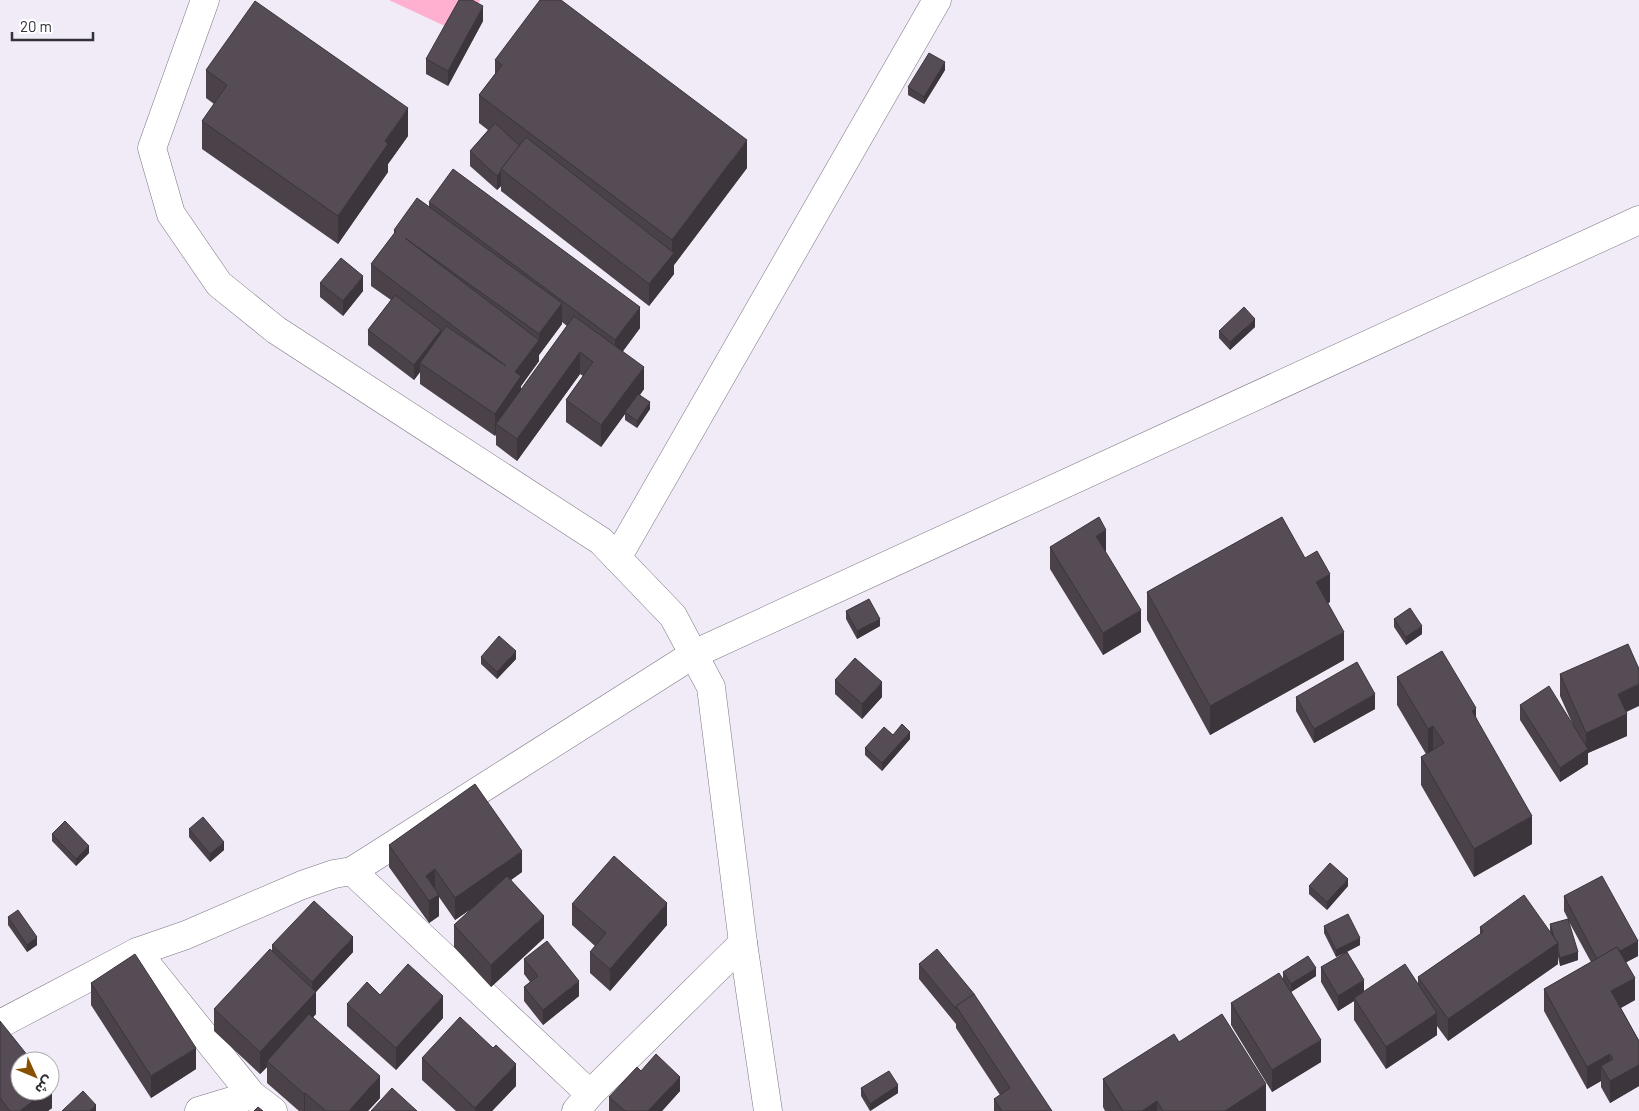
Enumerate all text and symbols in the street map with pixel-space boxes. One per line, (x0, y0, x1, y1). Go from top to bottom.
scale bar (12, 10, 94, 42)
text: 20 m (20, 17, 52, 35)
north arrow (10, 1051, 60, 1101)
text: ش (32, 1073, 57, 1098)

